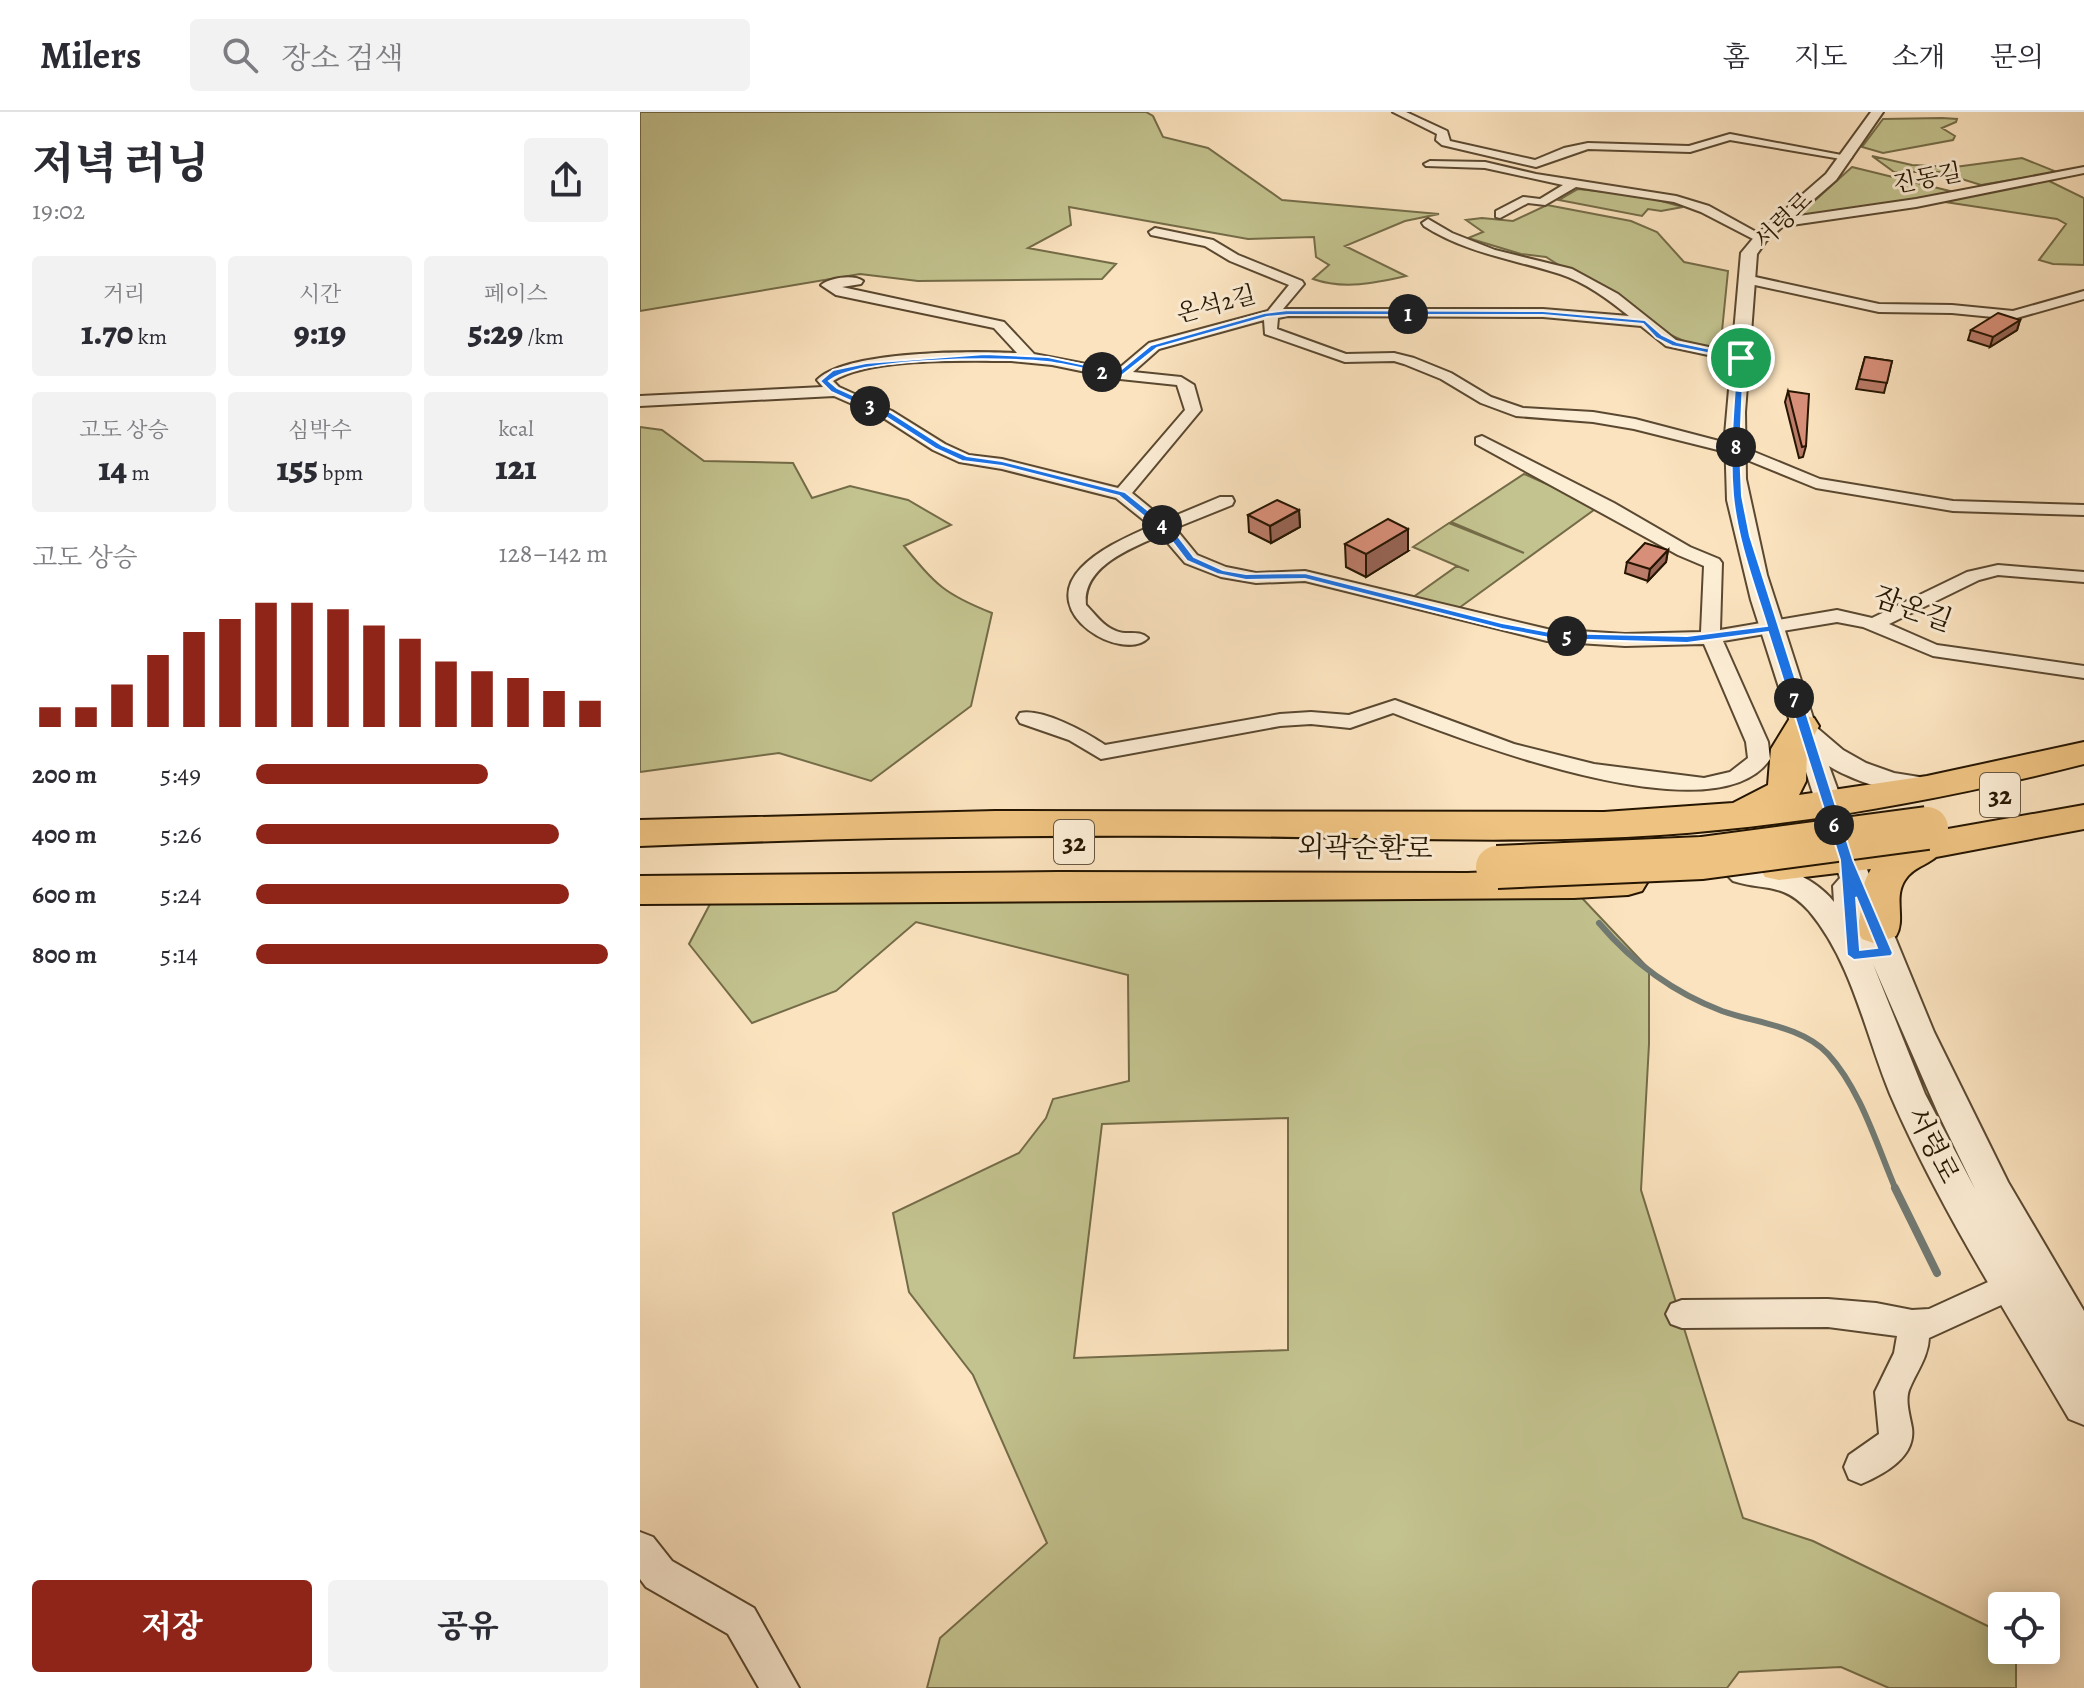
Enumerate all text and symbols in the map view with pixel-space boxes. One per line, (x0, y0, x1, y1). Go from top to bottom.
search box (190, 19, 750, 91)
text: Milers (40, 29, 142, 81)
icon: search (218, 33, 262, 77)
text: 장소 검색 (282, 38, 403, 78)
text: 홈 (1723, 38, 1750, 76)
text: 지도 (1794, 38, 1848, 76)
text: 소개 (1892, 38, 1946, 76)
text: 문의 (1990, 38, 2044, 76)
text: 저녁 러닝 (32, 133, 209, 193)
button: share (524, 138, 608, 222)
street label: 진동길 (1890, 156, 1964, 200)
street label: 서령로 (1747, 184, 1819, 256)
text: 19:02 (32, 193, 85, 228)
street label: 온석2길 (1173, 278, 1259, 330)
text: 거리 (103, 279, 145, 309)
text: 시간 (299, 279, 341, 309)
text: 페이스 (484, 279, 548, 309)
pin: 1 (1388, 294, 1428, 334)
text: 1 (1404, 299, 1412, 329)
text: 1.70 (81, 309, 133, 356)
text: 9:19 (294, 309, 346, 356)
text: 5:29 (468, 309, 523, 356)
text: km (133, 322, 167, 352)
text: /km (523, 322, 564, 352)
pin (1707, 324, 1775, 392)
icon: arrive (1719, 336, 1763, 380)
pin: 2 (1082, 352, 1122, 392)
text: 2 (1097, 357, 1107, 387)
pin: 3 (850, 386, 890, 426)
text: 3 (865, 391, 875, 421)
text: kcal (498, 414, 534, 444)
text: 고도 상승 (79, 415, 169, 445)
text: 심박수 (288, 415, 352, 445)
pin: 8 (1716, 427, 1756, 467)
text: 8 (1731, 432, 1741, 462)
text: 121 (495, 444, 537, 491)
text: 14 (98, 445, 127, 492)
text: 155 (277, 445, 318, 492)
text: m (127, 458, 150, 488)
text: bpm (318, 458, 363, 488)
pin: 4 (1142, 505, 1182, 545)
text: 4 (1157, 510, 1167, 540)
text: 128–142 m (499, 536, 608, 571)
text: 고도 상승 (32, 540, 138, 575)
street label: 잠온길 (1868, 577, 1958, 641)
pin: 5 (1547, 616, 1587, 656)
text: 5 (1562, 621, 1572, 651)
pin: 7 (1774, 678, 1814, 718)
text: 7 (1789, 683, 1799, 713)
text: 200 m (32, 757, 97, 792)
text: 5:49 (160, 757, 201, 792)
road number: 32 (1980, 773, 2020, 817)
pin: 6 (1814, 805, 1854, 845)
text: 6 (1829, 810, 1839, 840)
text: 400 m (32, 817, 97, 852)
text: 5:26 (160, 817, 202, 852)
road number: 32 (1054, 820, 1094, 864)
street label: 외곽순환로 (1297, 828, 1433, 868)
text: 600 m (32, 877, 97, 912)
text: 5:24 (160, 877, 202, 912)
text: 800 m (32, 937, 97, 972)
text: 5:14 (160, 937, 198, 972)
street label: 서령로 (1898, 1100, 1968, 1190)
button: 저장 (32, 1580, 312, 1672)
button: 공유 (328, 1580, 608, 1672)
map controls (1988, 1592, 2060, 1664)
button: locate (1988, 1592, 2060, 1664)

